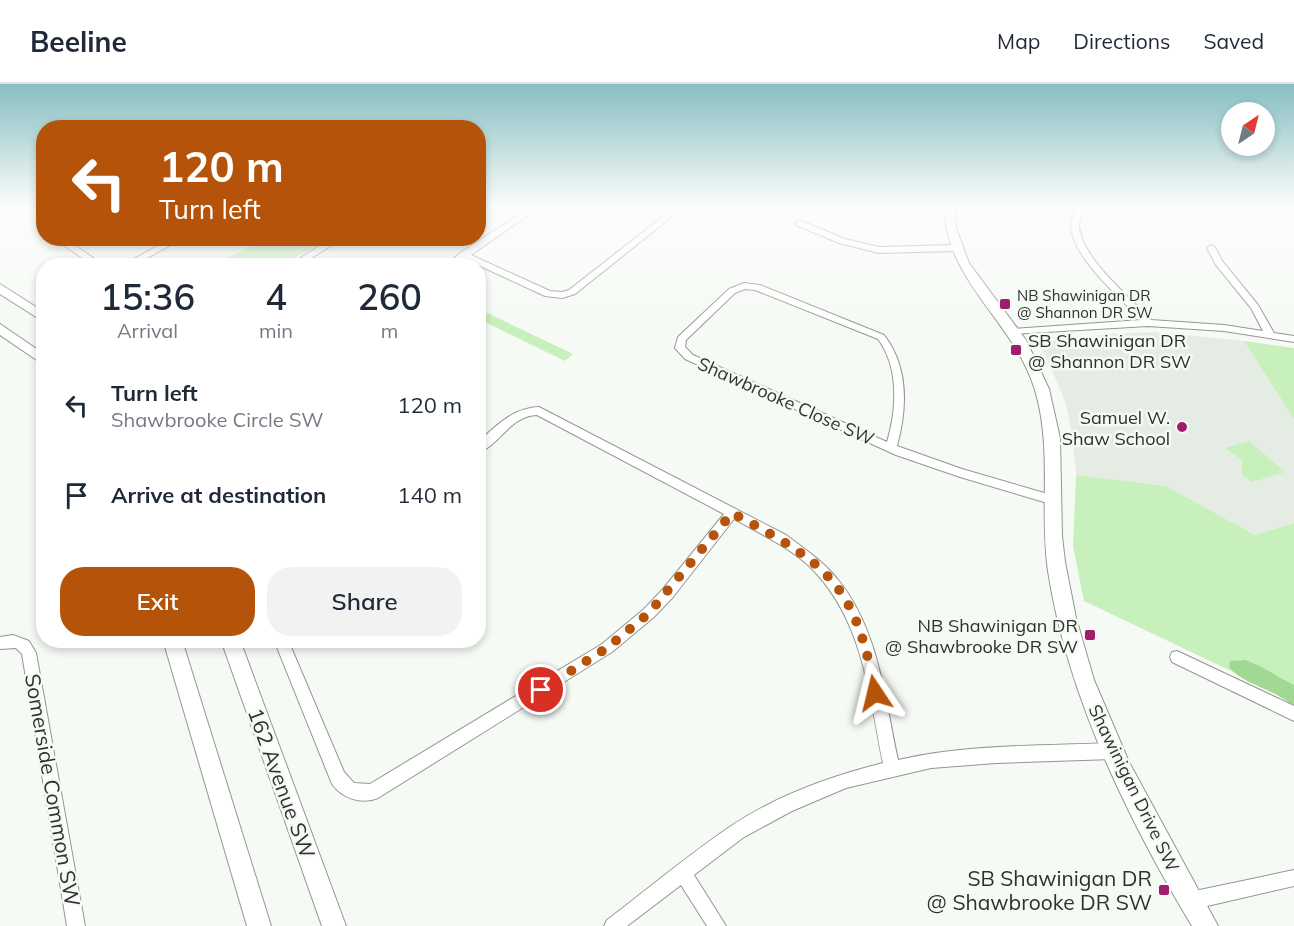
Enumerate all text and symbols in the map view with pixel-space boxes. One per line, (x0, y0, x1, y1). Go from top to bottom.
text: Beeline (30, 24, 127, 59)
text: Map (997, 28, 1040, 54)
text: Directions (1073, 28, 1170, 54)
text: Saved (1203, 28, 1264, 54)
north arrow (1221, 102, 1275, 156)
map controls (1221, 102, 1275, 156)
text: 120 m (159, 140, 284, 193)
icon: left (60, 144, 138, 222)
text: Turn left (159, 192, 261, 226)
text: 15:36 (100, 274, 195, 319)
text: 4 (265, 274, 287, 319)
text: 260 (357, 274, 422, 319)
place label: NB Shawinigan DR @ Shannon DR SW (1017, 286, 1153, 322)
marker: NB Shawinigan DR @ Shannon DR SW (998, 297, 1012, 311)
text: Arrival (117, 318, 178, 343)
text: min (259, 318, 293, 343)
text: m (381, 318, 398, 343)
place label: SB Shawinigan DR @ Shannon DR SW (1028, 329, 1191, 373)
marker: SB Shawinigan DR @ Shannon DR SW (1009, 343, 1023, 357)
street label: Shawbrooke Close SW (694, 352, 878, 450)
text: Turn left (111, 379, 198, 407)
icon: left (60, 389, 93, 422)
text: 120 m (397, 391, 462, 419)
place label: Samuel W. Shaw School (1062, 406, 1170, 450)
text: Shawbrooke Circle SW (111, 407, 323, 432)
marker: Samuel W. Shaw School (1175, 420, 1189, 434)
icon: arrive (60, 479, 93, 512)
text: Arrive at destination (111, 481, 326, 509)
text: 140 m (397, 481, 462, 509)
button: Exit (60, 567, 255, 636)
button: Share (267, 567, 462, 636)
place label: NB Shawinigan DR @ Shawbrooke DR SW (885, 614, 1078, 658)
marker: NB Shawinigan DR @ Shawbrooke DR SW (1083, 628, 1097, 642)
position arrow (843, 661, 907, 725)
pin (515, 664, 566, 715)
street label: Somerside Common SW (20, 672, 86, 908)
icon: arrive (524, 673, 557, 706)
street label: Shawinigan Drive SW (1083, 701, 1185, 875)
street label: 162 Avenue SW (243, 704, 321, 862)
place label: SB Shawinigan DR @ Shawbrooke DR SW (927, 865, 1152, 915)
marker: SB Shawinigan DR @ Shawbrooke DR SW (1157, 883, 1171, 897)

